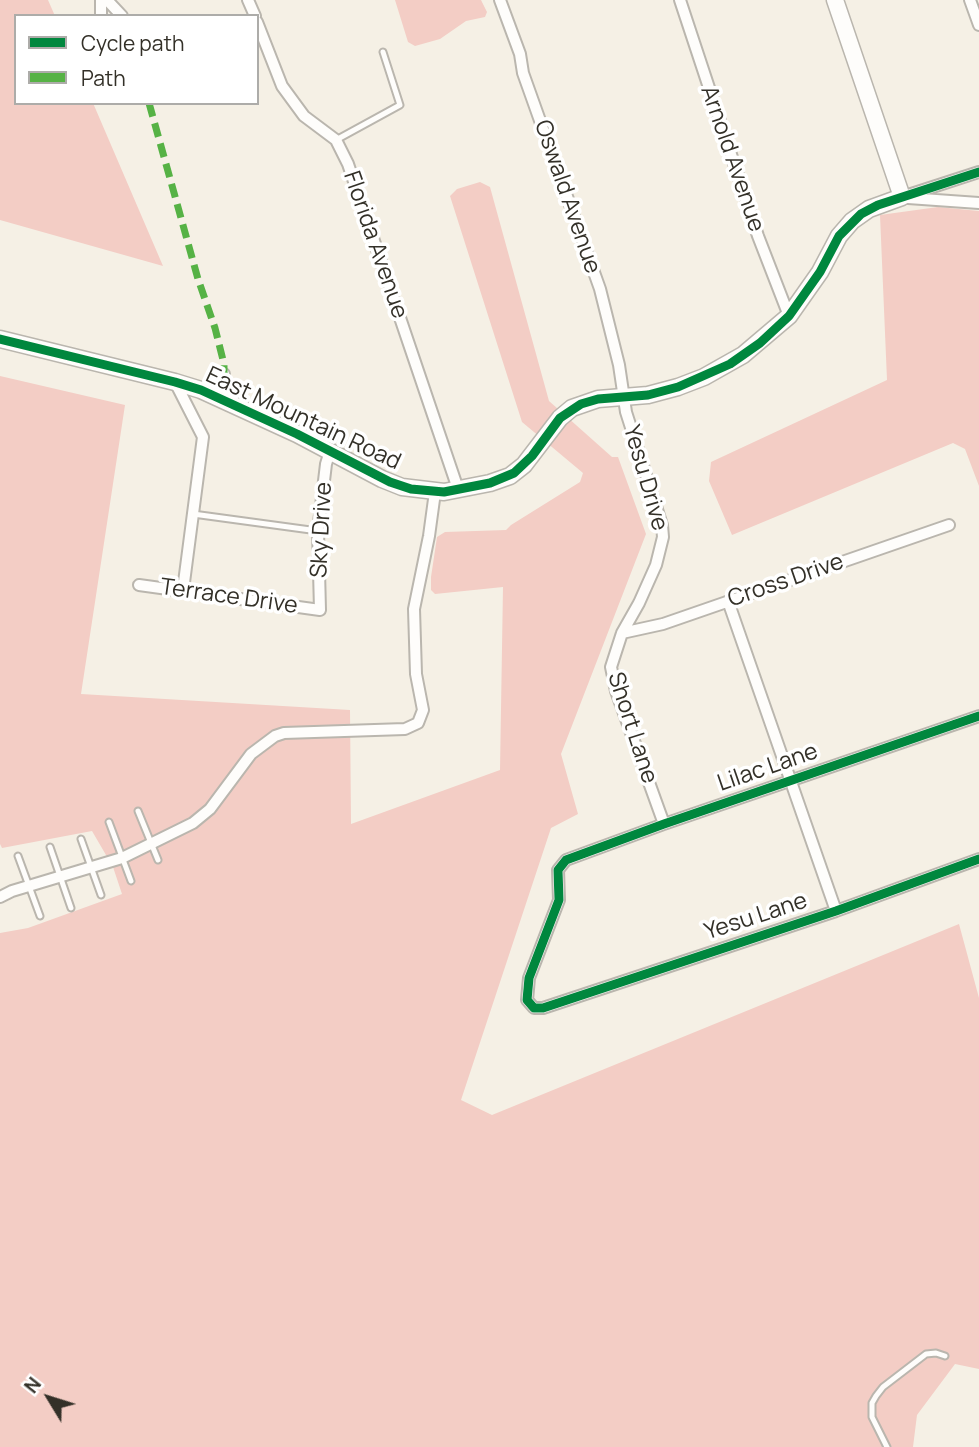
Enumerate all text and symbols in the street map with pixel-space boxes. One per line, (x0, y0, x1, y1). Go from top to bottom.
legend (14, 14, 259, 105)
text: Cycle path (81, 29, 184, 57)
text: Path (81, 64, 126, 92)
street label: Arnold Avenue (694, 82, 770, 236)
street label: Oswald Avenue (528, 117, 606, 277)
street label: Florida Avenue (337, 168, 413, 322)
street label: East Mountain Road (201, 362, 405, 476)
street label: Yesu Drive (617, 422, 673, 534)
street label: Sky Drive (306, 481, 338, 579)
street label: Cross Drive (725, 548, 847, 614)
street label: Terrace Drive (159, 574, 299, 620)
street label: Short Lane (601, 669, 663, 787)
street label: Lilac Lane (714, 738, 822, 798)
street label: Yesu Lane (701, 887, 811, 947)
north arrow (14, 1363, 84, 1433)
text: N (18, 1372, 47, 1398)

